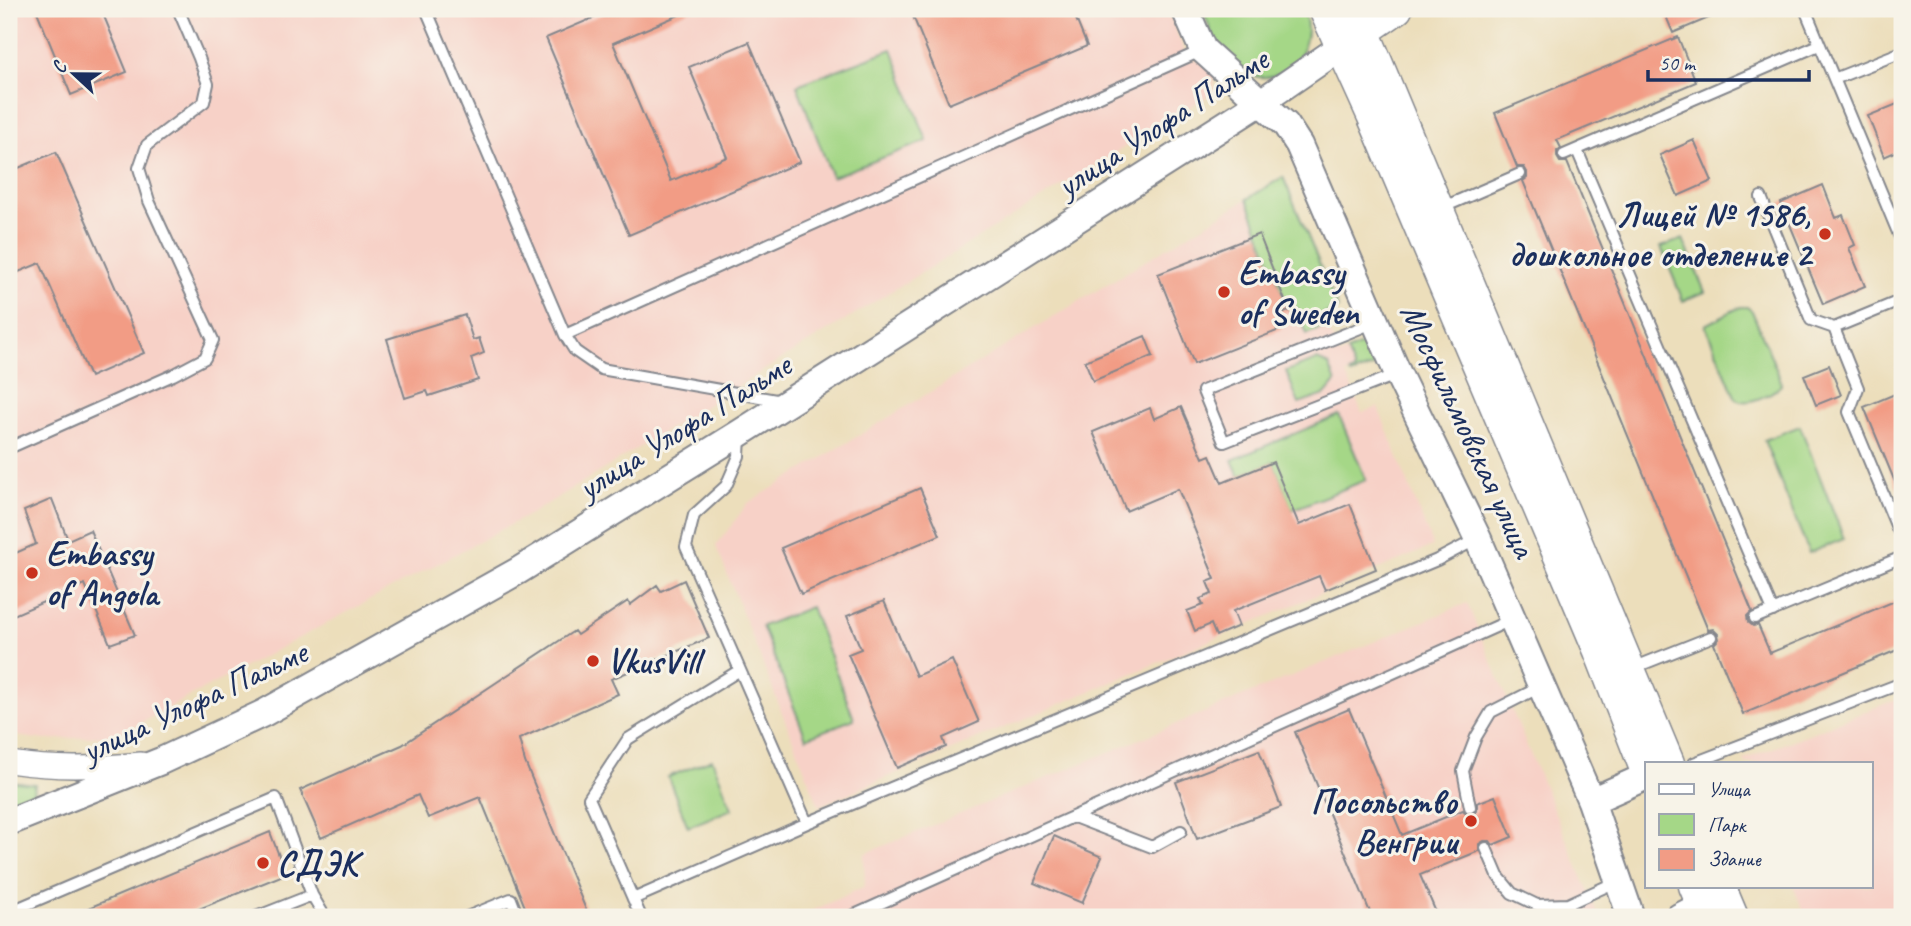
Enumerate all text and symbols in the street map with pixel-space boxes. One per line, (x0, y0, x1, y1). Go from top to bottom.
street label: улица Улофа Пальме (1046, 36, 1279, 209)
north arrow (38, 38, 108, 108)
scale bar (1648, 38, 1810, 82)
text: 50 m (1659, 50, 1697, 76)
text: С (46, 57, 73, 77)
place label: Лицей № 1586, дошкольное отделение 2 (1509, 192, 1814, 277)
marker: Лицей № 1586, дошкольное отделение 2 (1817, 226, 1833, 242)
place label: Embassy of Sweden (1238, 250, 1360, 335)
marker: Embassy of Sweden (1216, 284, 1232, 300)
street label: Мосфильмовская улица (1390, 296, 1548, 566)
street label: улица Улофа Пальме (567, 341, 802, 511)
place label: Embassy of Angola (46, 531, 161, 616)
marker: Embassy of Angola (24, 565, 40, 581)
street label: улица Улофа Пальме (72, 628, 317, 774)
place label: VkusVill (607, 639, 706, 684)
marker: VkusVill (585, 653, 601, 669)
legend (1645, 762, 1872, 888)
text: Улица (1708, 776, 1751, 802)
place label: Посольство Венгрии (1311, 779, 1460, 864)
text: Парк (1708, 812, 1748, 838)
marker: Посольство Венгрии (1463, 813, 1479, 829)
place label: СДЭК (277, 841, 365, 886)
text: Здание (1708, 846, 1762, 872)
marker: СДЭК (255, 855, 271, 871)

